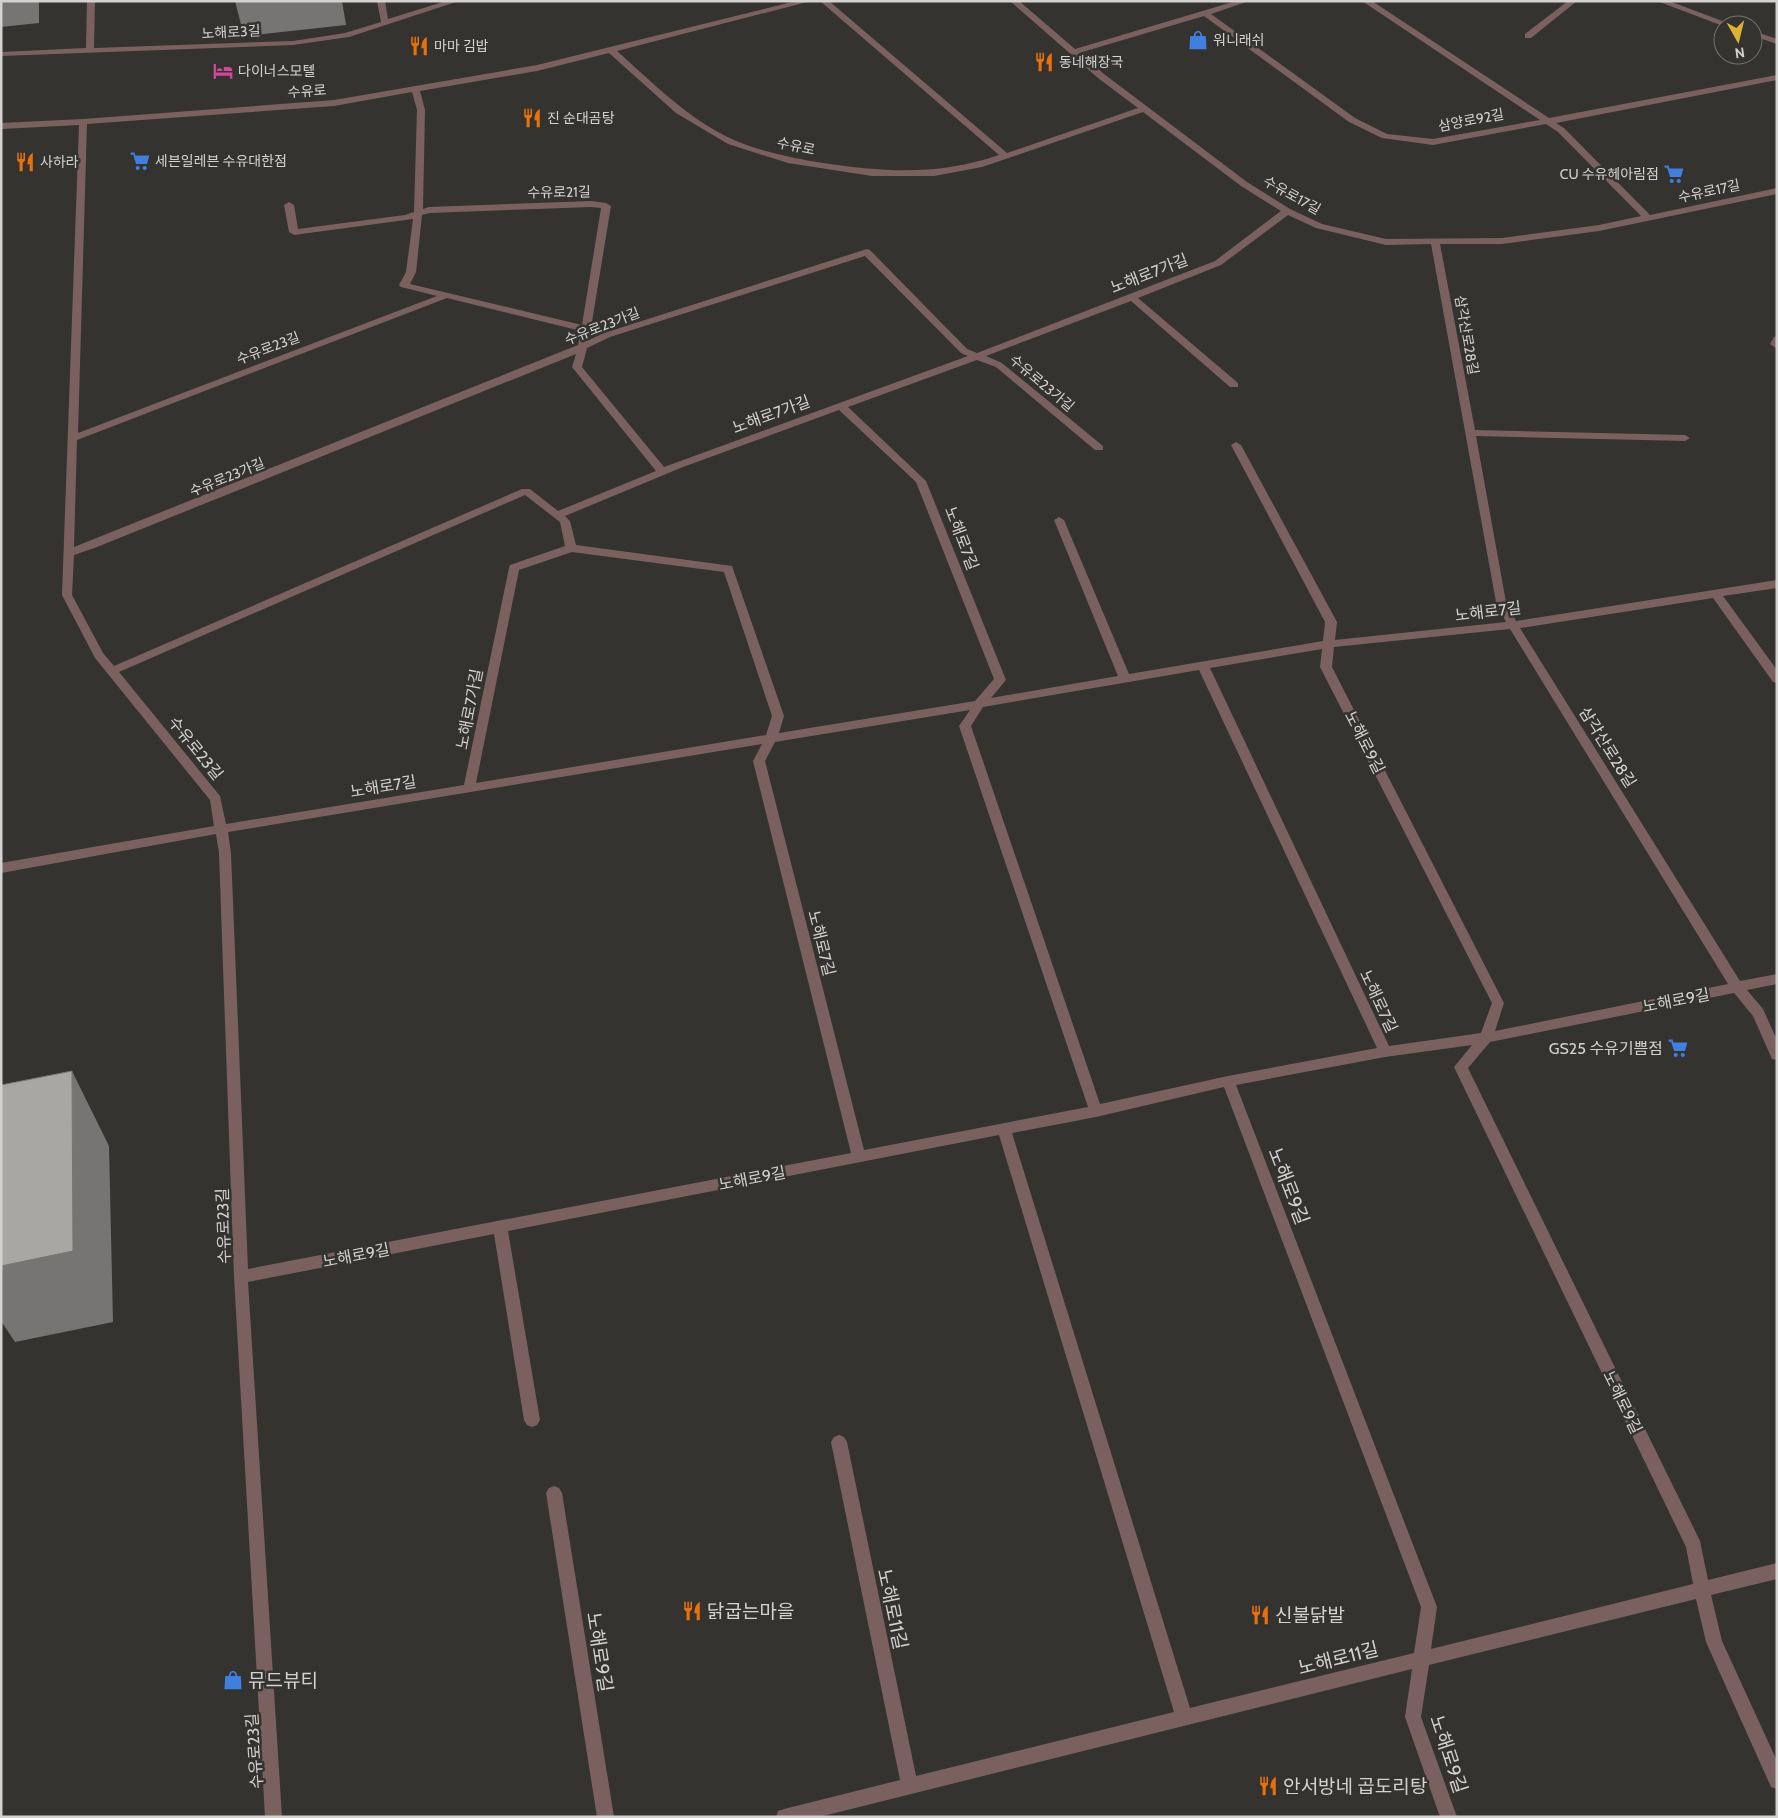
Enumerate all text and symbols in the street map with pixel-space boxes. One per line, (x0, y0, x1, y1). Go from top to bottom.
north arrow (1713, 15, 1763, 65)
street label: 노해로3길 (201, 21, 261, 43)
shop icon: 워니래쉬 (1187, 29, 1209, 51)
place label: 워니래쉬 (1213, 31, 1265, 49)
restaurant icon: 마마 김밥 (408, 35, 430, 57)
place label: 마마 김밥 (434, 37, 489, 55)
text: N (1734, 43, 1746, 62)
restaurant icon: 동네해장국 (1033, 51, 1055, 73)
place label: 동네해장국 (1059, 53, 1124, 71)
hotel icon: 다이너스모텔 (212, 60, 234, 82)
place label: 다이너스모텔 (238, 62, 315, 80)
street label: 수유로 (287, 81, 327, 101)
street label: 삼양로92길 (1436, 105, 1506, 135)
restaurant icon: 진 순대곰탕 (521, 107, 543, 129)
place label: 진 순대곰탕 (547, 109, 615, 127)
street label: 수유로 (775, 133, 817, 159)
supermarket icon: 세븐일레븐 수유대한점 (129, 150, 151, 172)
restaurant icon: 사하라 (14, 151, 36, 173)
place label: 세븐일레븐 수유대한점 (155, 152, 287, 170)
place label: 사하라 (40, 153, 79, 171)
supermarket icon: CU 수유헤아림점 (1663, 163, 1685, 185)
place label: CU 수유헤아림점 (1560, 165, 1659, 183)
street label: 수유로17길 (1260, 172, 1324, 218)
street label: 수유로17길 (1676, 176, 1742, 206)
street label: 수유로21길 (527, 182, 591, 202)
street label: 노해로7가길 (1108, 250, 1191, 297)
street label: 삼각산로28길 (1451, 294, 1483, 376)
street label: 수유로23가길 (562, 303, 642, 349)
street label: 수유로23길 (234, 328, 302, 368)
street label: 수유로23가길 (1006, 351, 1078, 415)
street label: 노해로7가길 (730, 392, 813, 437)
street label: 수유로23가길 (187, 454, 267, 500)
street label: 노해로7길 (941, 504, 982, 573)
street label: 노해로7길 (1454, 598, 1522, 625)
street label: 노해로7가길 (452, 667, 487, 751)
street label: 삼각산로28길 (1575, 703, 1640, 791)
street label: 노해로9길 (1341, 708, 1388, 777)
street label: 수유로23길 (164, 713, 227, 784)
street label: 노해로7길 (349, 772, 418, 801)
street label: 노해로7길 (804, 908, 839, 978)
street label: 노해로7길 (1356, 967, 1401, 1036)
street label: 노해로9길 (1641, 985, 1711, 1016)
supermarket icon: GS25 수유기쁨점 (1667, 1037, 1689, 1059)
place label: GS25 수유기쁨점 (1549, 1039, 1663, 1058)
street label: 노해로9길 (1263, 1144, 1314, 1228)
street label: 노해로9길 (717, 1163, 787, 1194)
street label: 수유로23길 (213, 1188, 234, 1264)
street label: 노해로9길 (321, 1240, 391, 1271)
street label: 노해로9길 (1599, 1368, 1646, 1437)
street label: 노해로11길 (873, 1566, 912, 1652)
restaurant icon: 닭굽는마을 (681, 1600, 703, 1622)
place label: 닭굽는마을 (707, 1600, 794, 1623)
restaurant icon: 신불닭발 (1249, 1604, 1271, 1626)
place label: 신불닭발 (1275, 1604, 1345, 1627)
street label: 노해로9길 (582, 1610, 617, 1694)
street label: 노해로11길 (1295, 1637, 1381, 1680)
shop icon: 뮤드뷰티 (222, 1669, 244, 1691)
place label: 뮤드뷰티 (248, 1669, 318, 1692)
street label: 수유로23길 (242, 1712, 267, 1789)
street label: 노해로9길 (1425, 1712, 1472, 1796)
restaurant icon: 안서방네 곱도리탕 (1257, 1775, 1279, 1797)
place label: 안서방네 곱도리탕 (1283, 1775, 1428, 1798)

